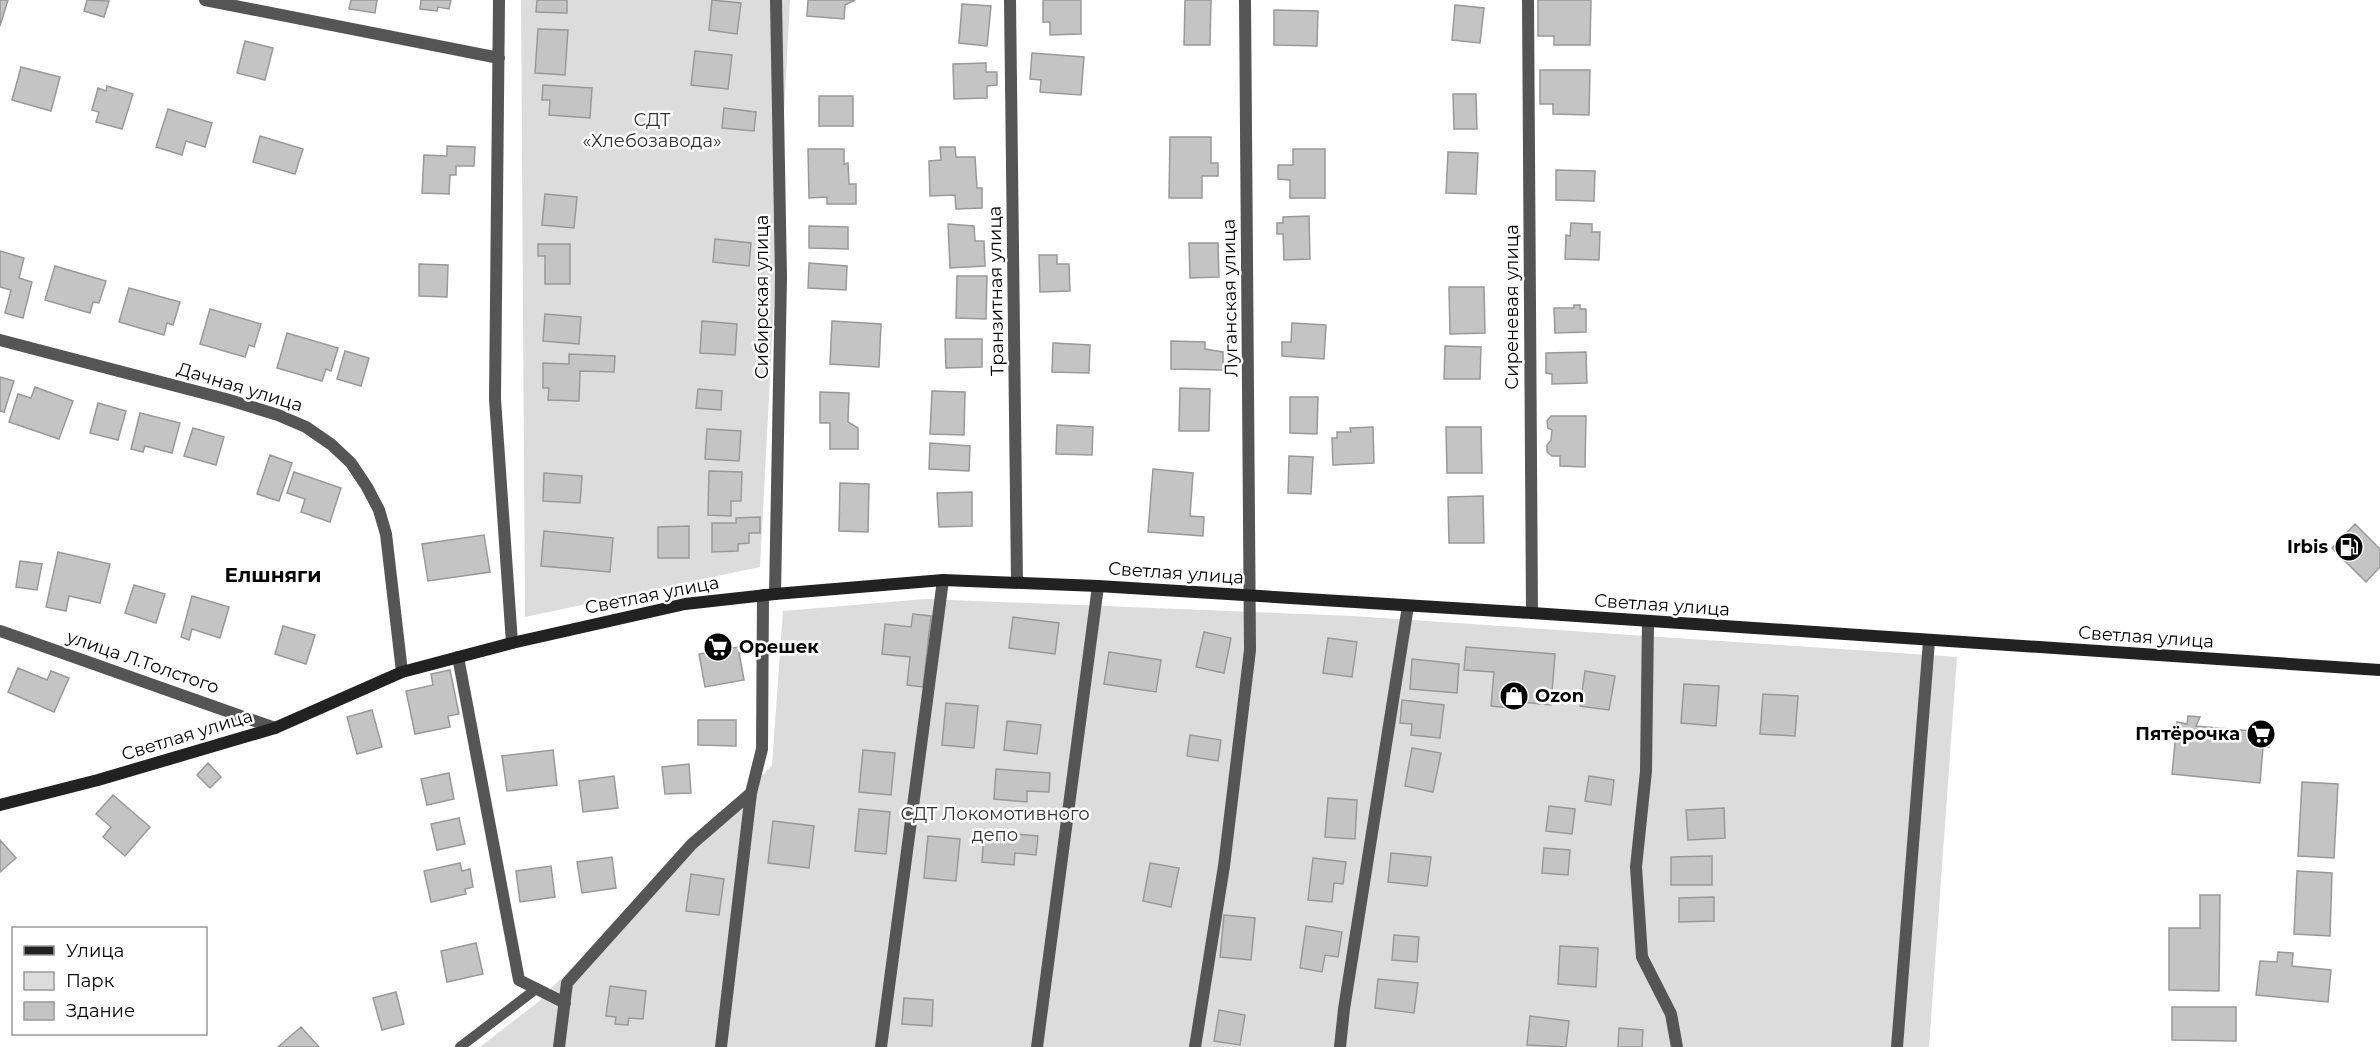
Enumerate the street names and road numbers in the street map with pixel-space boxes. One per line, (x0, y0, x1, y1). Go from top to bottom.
street label: Транзитная улица (984, 206, 1008, 376)
street label: Сибирская улица (751, 215, 773, 379)
street label: Луганская улица (1218, 219, 1242, 377)
street label: Сиреневая улица (1501, 224, 1523, 390)
street label: Дачная улица (175, 357, 305, 417)
street label: Светлая улица (1107, 557, 1245, 589)
street label: Светлая улица (583, 571, 721, 619)
street label: Светлая улица (1593, 589, 1731, 621)
street label: Светлая улица (2077, 621, 2215, 653)
street label: улица Л.Толстого (63, 625, 222, 698)
street label: Светлая улица (119, 705, 255, 765)

